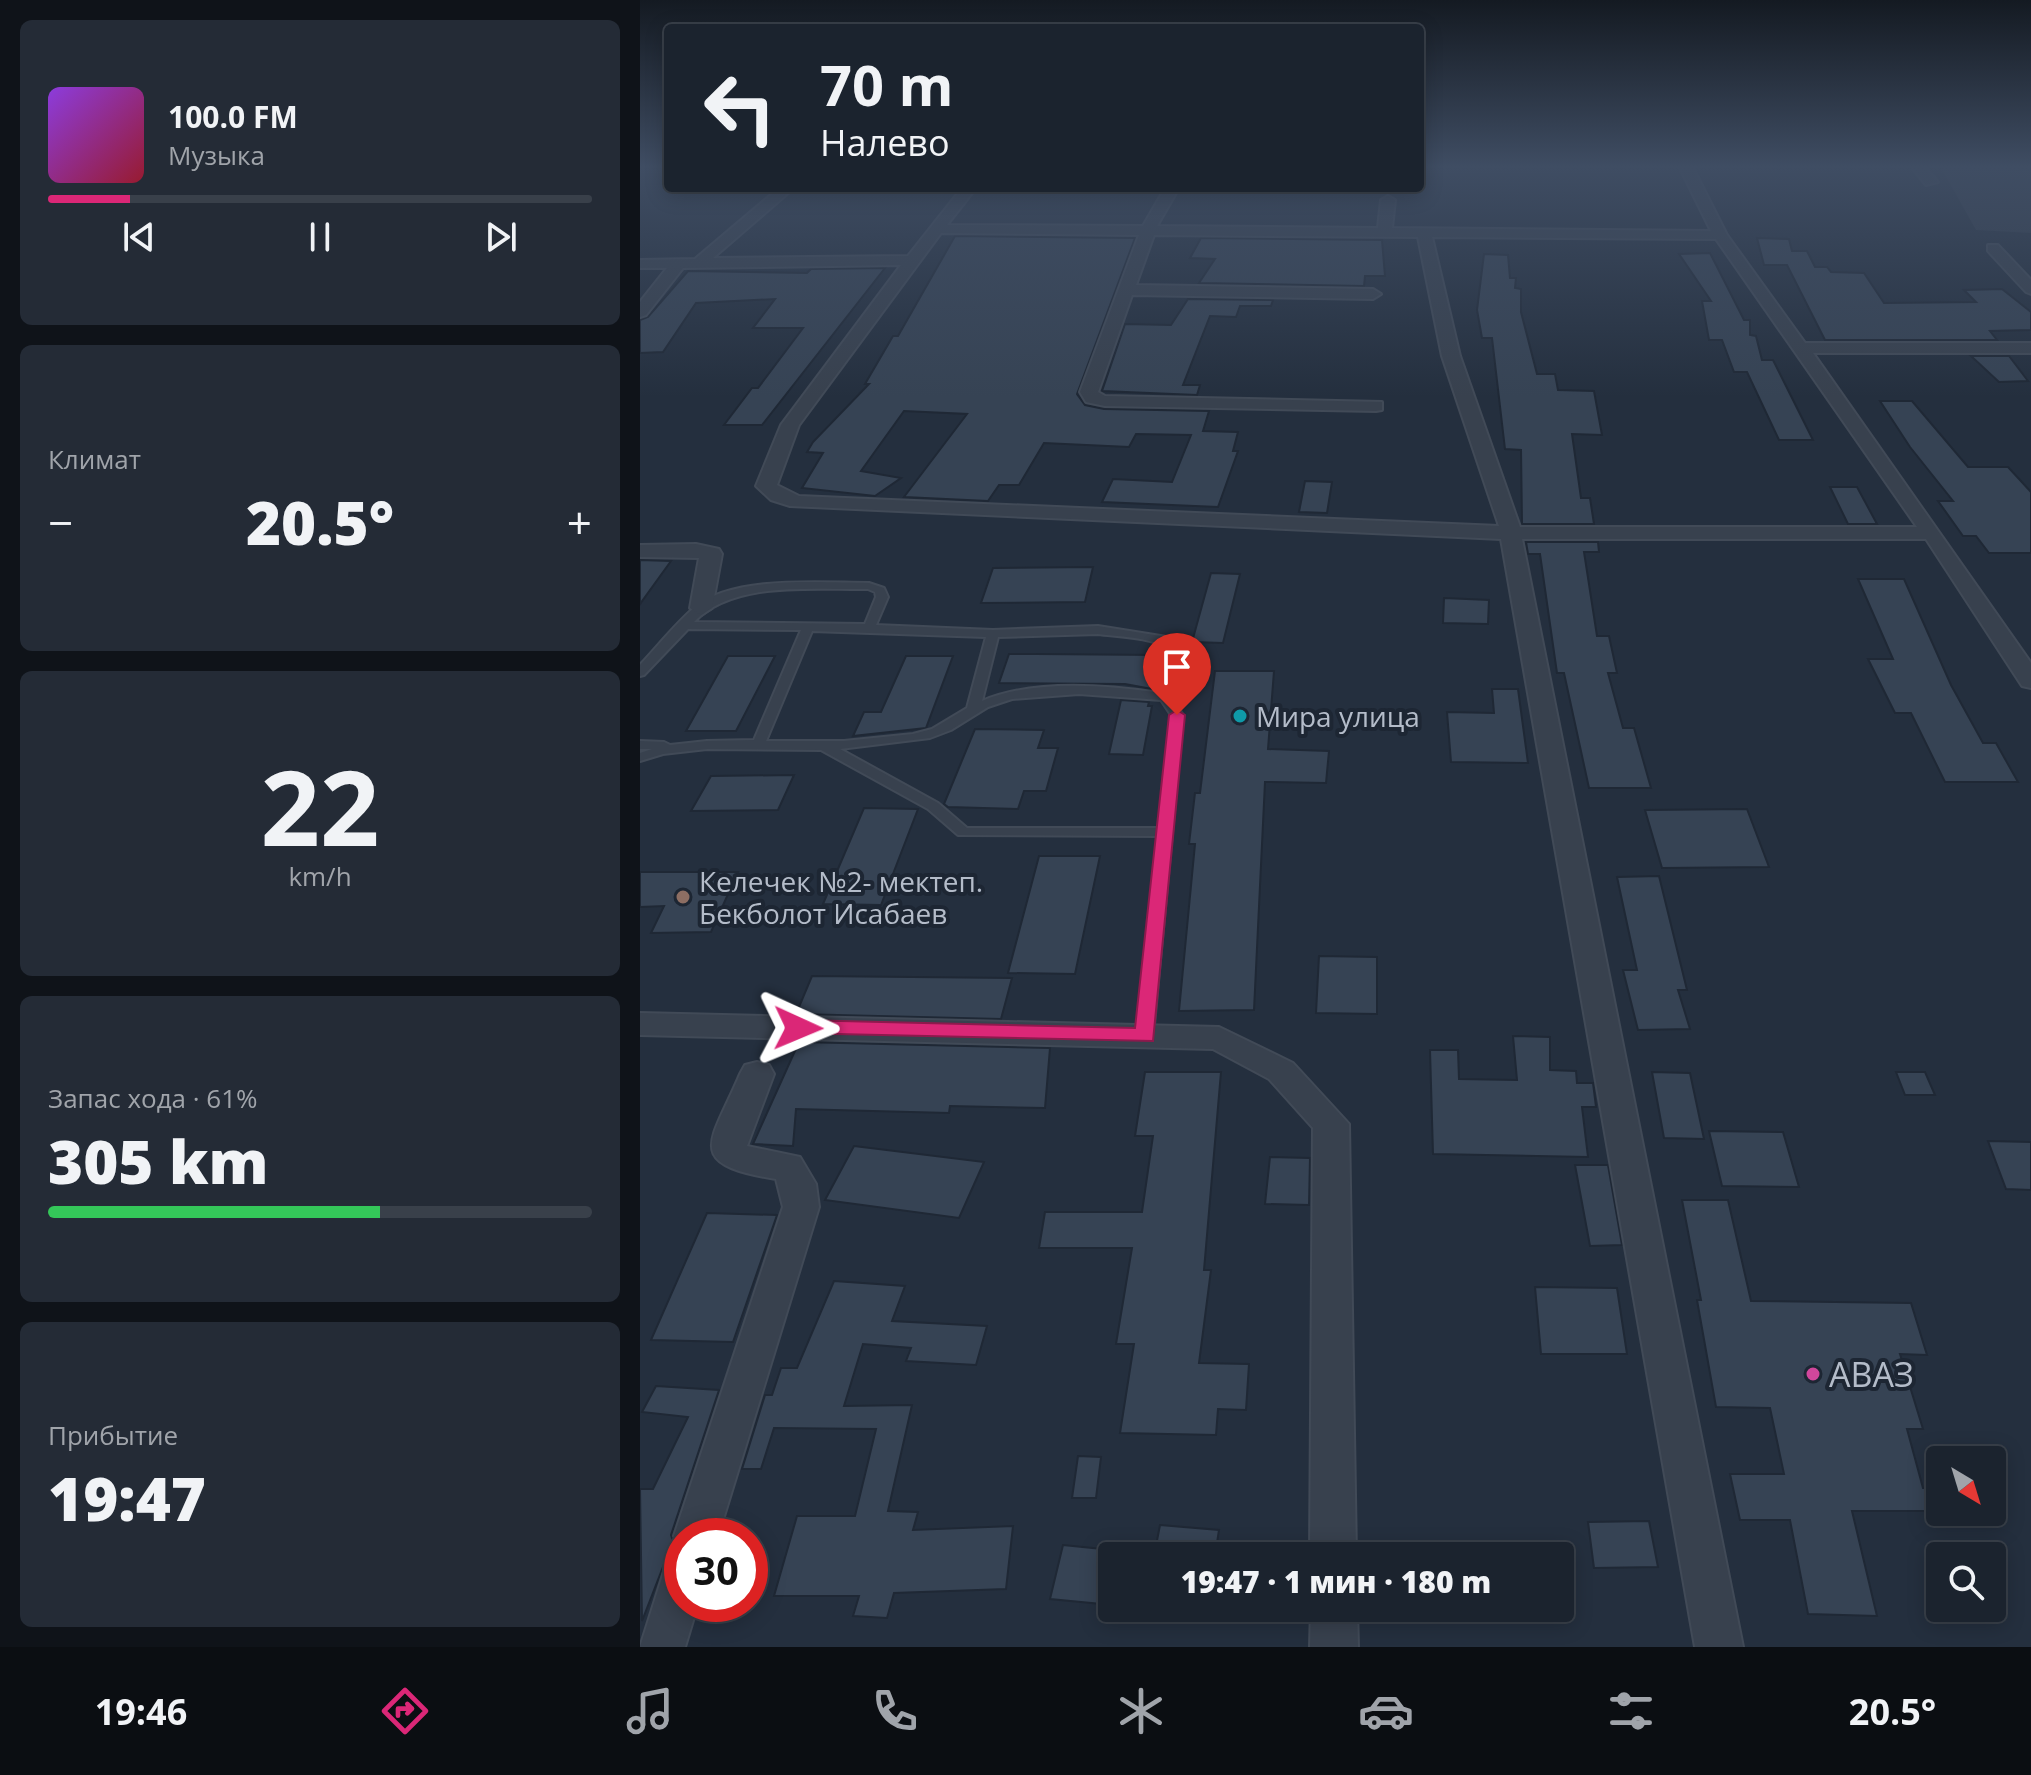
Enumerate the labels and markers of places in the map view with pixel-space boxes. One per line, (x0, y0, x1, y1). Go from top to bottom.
pin (1143, 633, 1211, 715)
place label: Мира улица (1256, 697, 1420, 735)
marker: Мира улица (1231, 707, 1249, 725)
place label: Келечек №2- мектеп. Бекболот Исабаев (699, 862, 983, 932)
marker: Келечек №2- мектеп. Бекболот Исабаев (674, 888, 692, 906)
place label: АВАЗ (1829, 1351, 1914, 1397)
marker: АВАЗ (1804, 1365, 1822, 1383)

